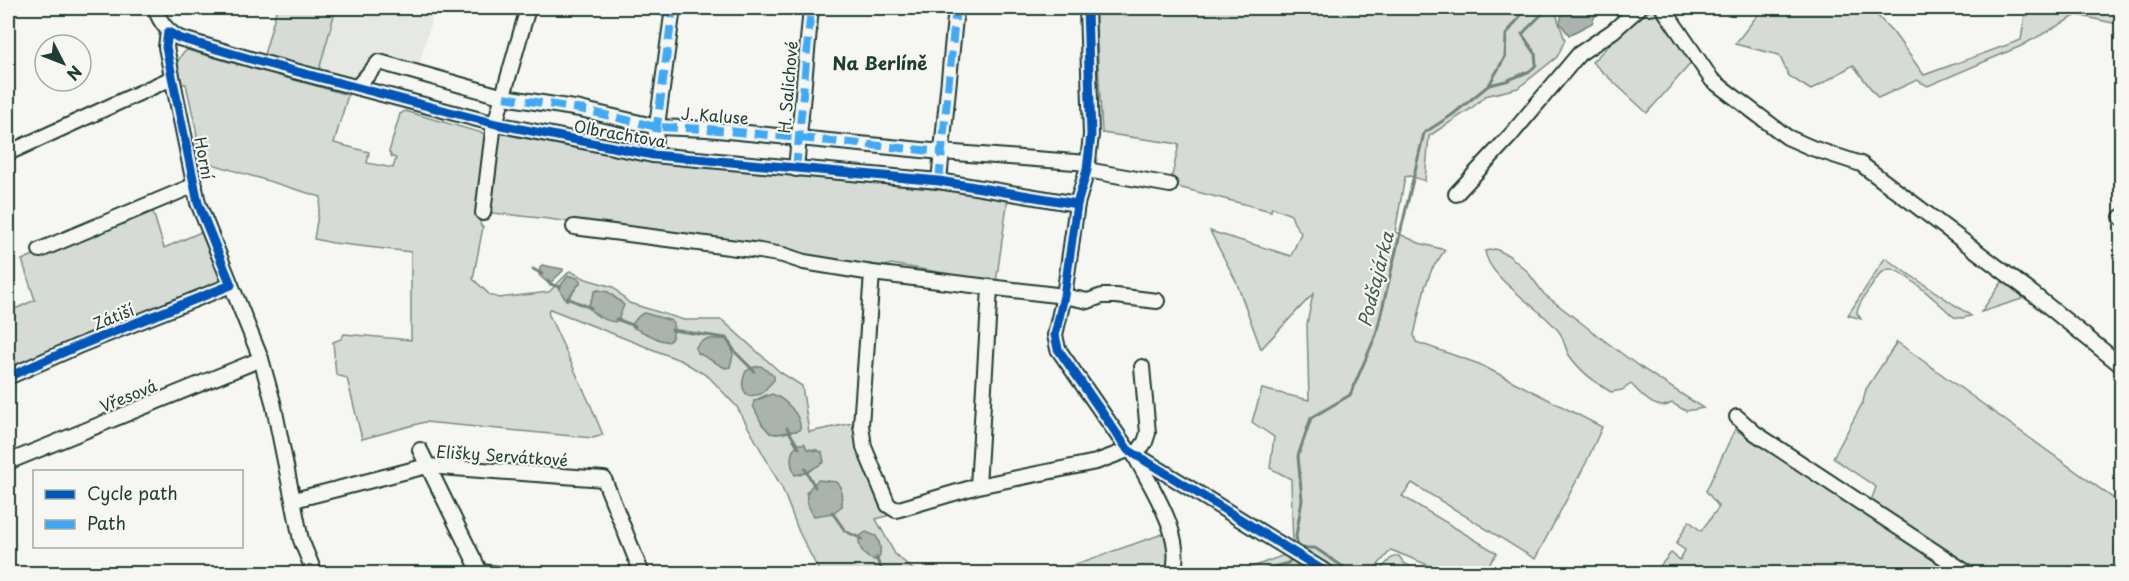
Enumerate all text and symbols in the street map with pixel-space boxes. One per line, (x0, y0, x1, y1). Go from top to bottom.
north arrow (33, 33, 93, 93)
street label: H. Salichové (771, 40, 803, 134)
district label: Na Berlíně (833, 49, 927, 76)
text: N (62, 61, 88, 86)
street label: J. Kaluse (680, 101, 750, 129)
street label: Olbrachtova (572, 113, 668, 153)
street label: Horní (189, 135, 221, 182)
water label: Podšajárka (1350, 227, 1400, 330)
street label: Zátiší (89, 297, 138, 335)
street label: Vřesová (96, 373, 160, 417)
street label: Elišky Servátkové (435, 438, 569, 472)
legend (33, 470, 243, 548)
text: Cycle path (87, 479, 178, 506)
text: Path (87, 509, 126, 536)

